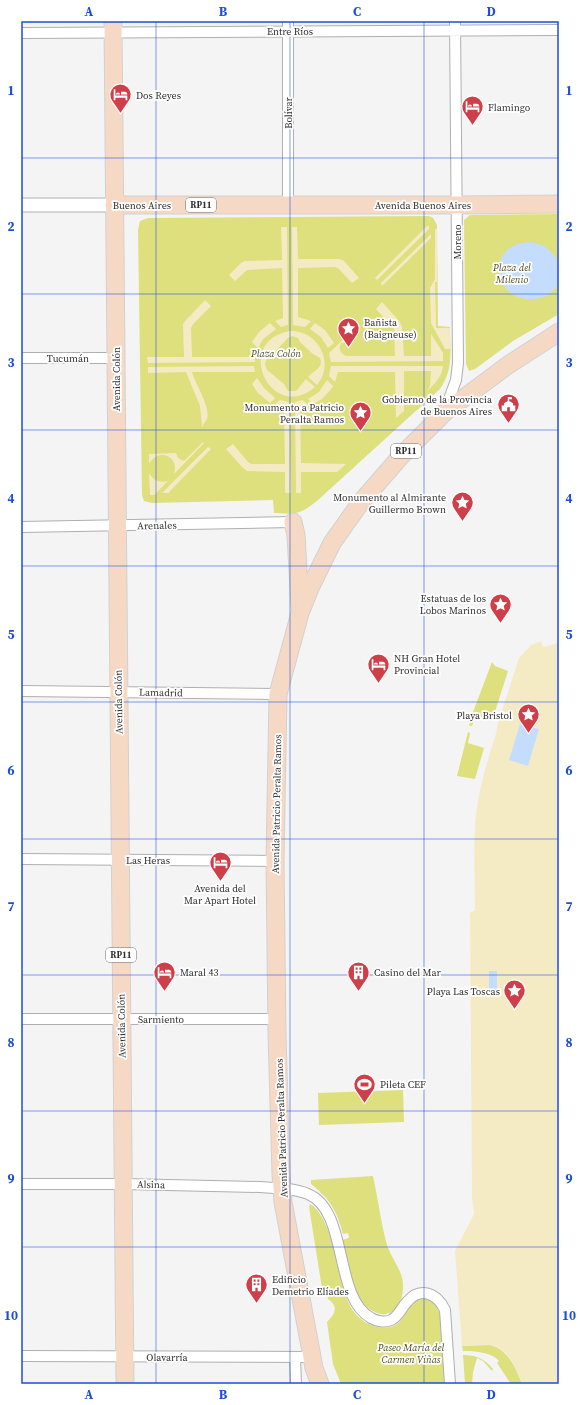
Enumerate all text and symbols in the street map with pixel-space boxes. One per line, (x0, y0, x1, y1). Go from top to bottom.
text: A (85, 3, 94, 20)
text: B (219, 3, 228, 20)
text: C (353, 3, 361, 20)
text: D (486, 3, 496, 20)
street label: Entre Ríos (267, 25, 313, 38)
text: 1 (7, 82, 15, 99)
hotel icon: Dos Reyes (108, 82, 134, 115)
text: 1 (565, 82, 573, 99)
place label: Dos Reyes (136, 89, 181, 102)
hotel icon: Flamingo (460, 94, 486, 127)
street label: Bolívar (282, 96, 295, 129)
place label: Flamingo (488, 101, 531, 114)
road number: RP11 (186, 198, 216, 212)
street label: Buenos Aires (113, 199, 171, 212)
street label: Avenida Buenos Aires (375, 199, 471, 212)
text: 2 (7, 218, 15, 235)
text: 2 (565, 218, 573, 235)
street label: Moreno (451, 224, 464, 260)
park label: Plaza del Milenio (492, 261, 531, 286)
place icon: Bañista (Baigneuse) (335, 315, 361, 348)
place label: Bañista (Baigneuse) (364, 316, 417, 341)
street label: Avenida Colón (110, 347, 123, 411)
park label: Plaza Colón (250, 347, 301, 360)
street label: Tucumán (47, 352, 89, 365)
text: 3 (7, 354, 15, 371)
text: 3 (565, 354, 573, 371)
public building icon: Gobierno de la Provincia de Buenos Aires (495, 392, 521, 425)
place label: Gobierno de la Provincia de Buenos Aires (382, 393, 493, 418)
place icon: Monumento a Patricio Peralta Ramos (347, 400, 373, 433)
place label: Monumento a Patricio Peralta Ramos (244, 401, 344, 426)
road number: RP11 (391, 444, 421, 458)
text: 4 (7, 490, 15, 507)
place icon: Monumento al Almirante Guillermo Brown (449, 490, 475, 523)
text: 4 (565, 490, 573, 507)
place label: Monumento al Almirante Guillermo Brown (333, 491, 446, 516)
street label: Arenales (137, 519, 177, 532)
place icon: Estatuas de los Lobos Marinos (488, 591, 514, 624)
place label: Estatuas de los Lobos Marinos (420, 592, 486, 617)
text: 5 (7, 626, 15, 643)
text: 5 (565, 626, 573, 643)
hotel icon: NH Gran Hotel Provincial (366, 651, 392, 684)
place label: NH Gran Hotel Provincial (394, 652, 460, 677)
street label: Avenida Colón (111, 670, 126, 734)
street label: Lamadrid (139, 686, 183, 699)
place icon: Playa Bristol (515, 702, 541, 735)
place label: Playa Bristol (456, 709, 512, 722)
street label: Avenida Patricio Peralta Ramos (269, 734, 284, 874)
text: 6 (7, 762, 15, 779)
text: 6 (565, 762, 573, 779)
hotel icon: Avenida del Mar Apart Hotel (207, 849, 233, 882)
street label: Las Heras (126, 854, 170, 867)
place label: Avenida del Mar Apart Hotel (184, 882, 256, 907)
text: 7 (7, 898, 15, 915)
text: 7 (565, 898, 573, 915)
road number: RP11 (106, 948, 136, 962)
hotel icon: Maral 43 (151, 959, 177, 992)
building icon: Casino del Mar (345, 959, 371, 992)
place label: Maral 43 (180, 966, 218, 979)
place label: Casino del Mar (374, 966, 441, 979)
place icon: Playa Las Toscas (502, 978, 528, 1011)
place label: Playa Las Toscas (427, 985, 500, 998)
street label: Avenida Colón (114, 994, 129, 1058)
street label: Sarmiento (138, 1013, 185, 1026)
text: 8 (7, 1034, 15, 1051)
text: 8 (565, 1034, 573, 1051)
street label: Avenida Patricio Peralta Ramos (273, 1058, 290, 1198)
sports icon: Pileta CEF (352, 1071, 378, 1104)
place label: Pileta CEF (380, 1078, 426, 1091)
text: 9 (7, 1170, 15, 1187)
text: 9 (565, 1170, 573, 1187)
street label: Alsina (137, 1178, 166, 1191)
building icon: Edificio Demetrio Elíades (243, 1272, 269, 1305)
place label: Edificio Demetrio Elíades (272, 1273, 349, 1298)
text: 10 (4, 1307, 18, 1324)
text: 10 (562, 1307, 576, 1324)
park label: Paseo María del Carmen Viñas (377, 1341, 444, 1366)
street label: Olavarría (146, 1351, 189, 1364)
text: A (85, 1386, 94, 1403)
text: B (219, 1386, 228, 1403)
text: C (353, 1386, 361, 1403)
text: D (486, 1386, 496, 1403)

